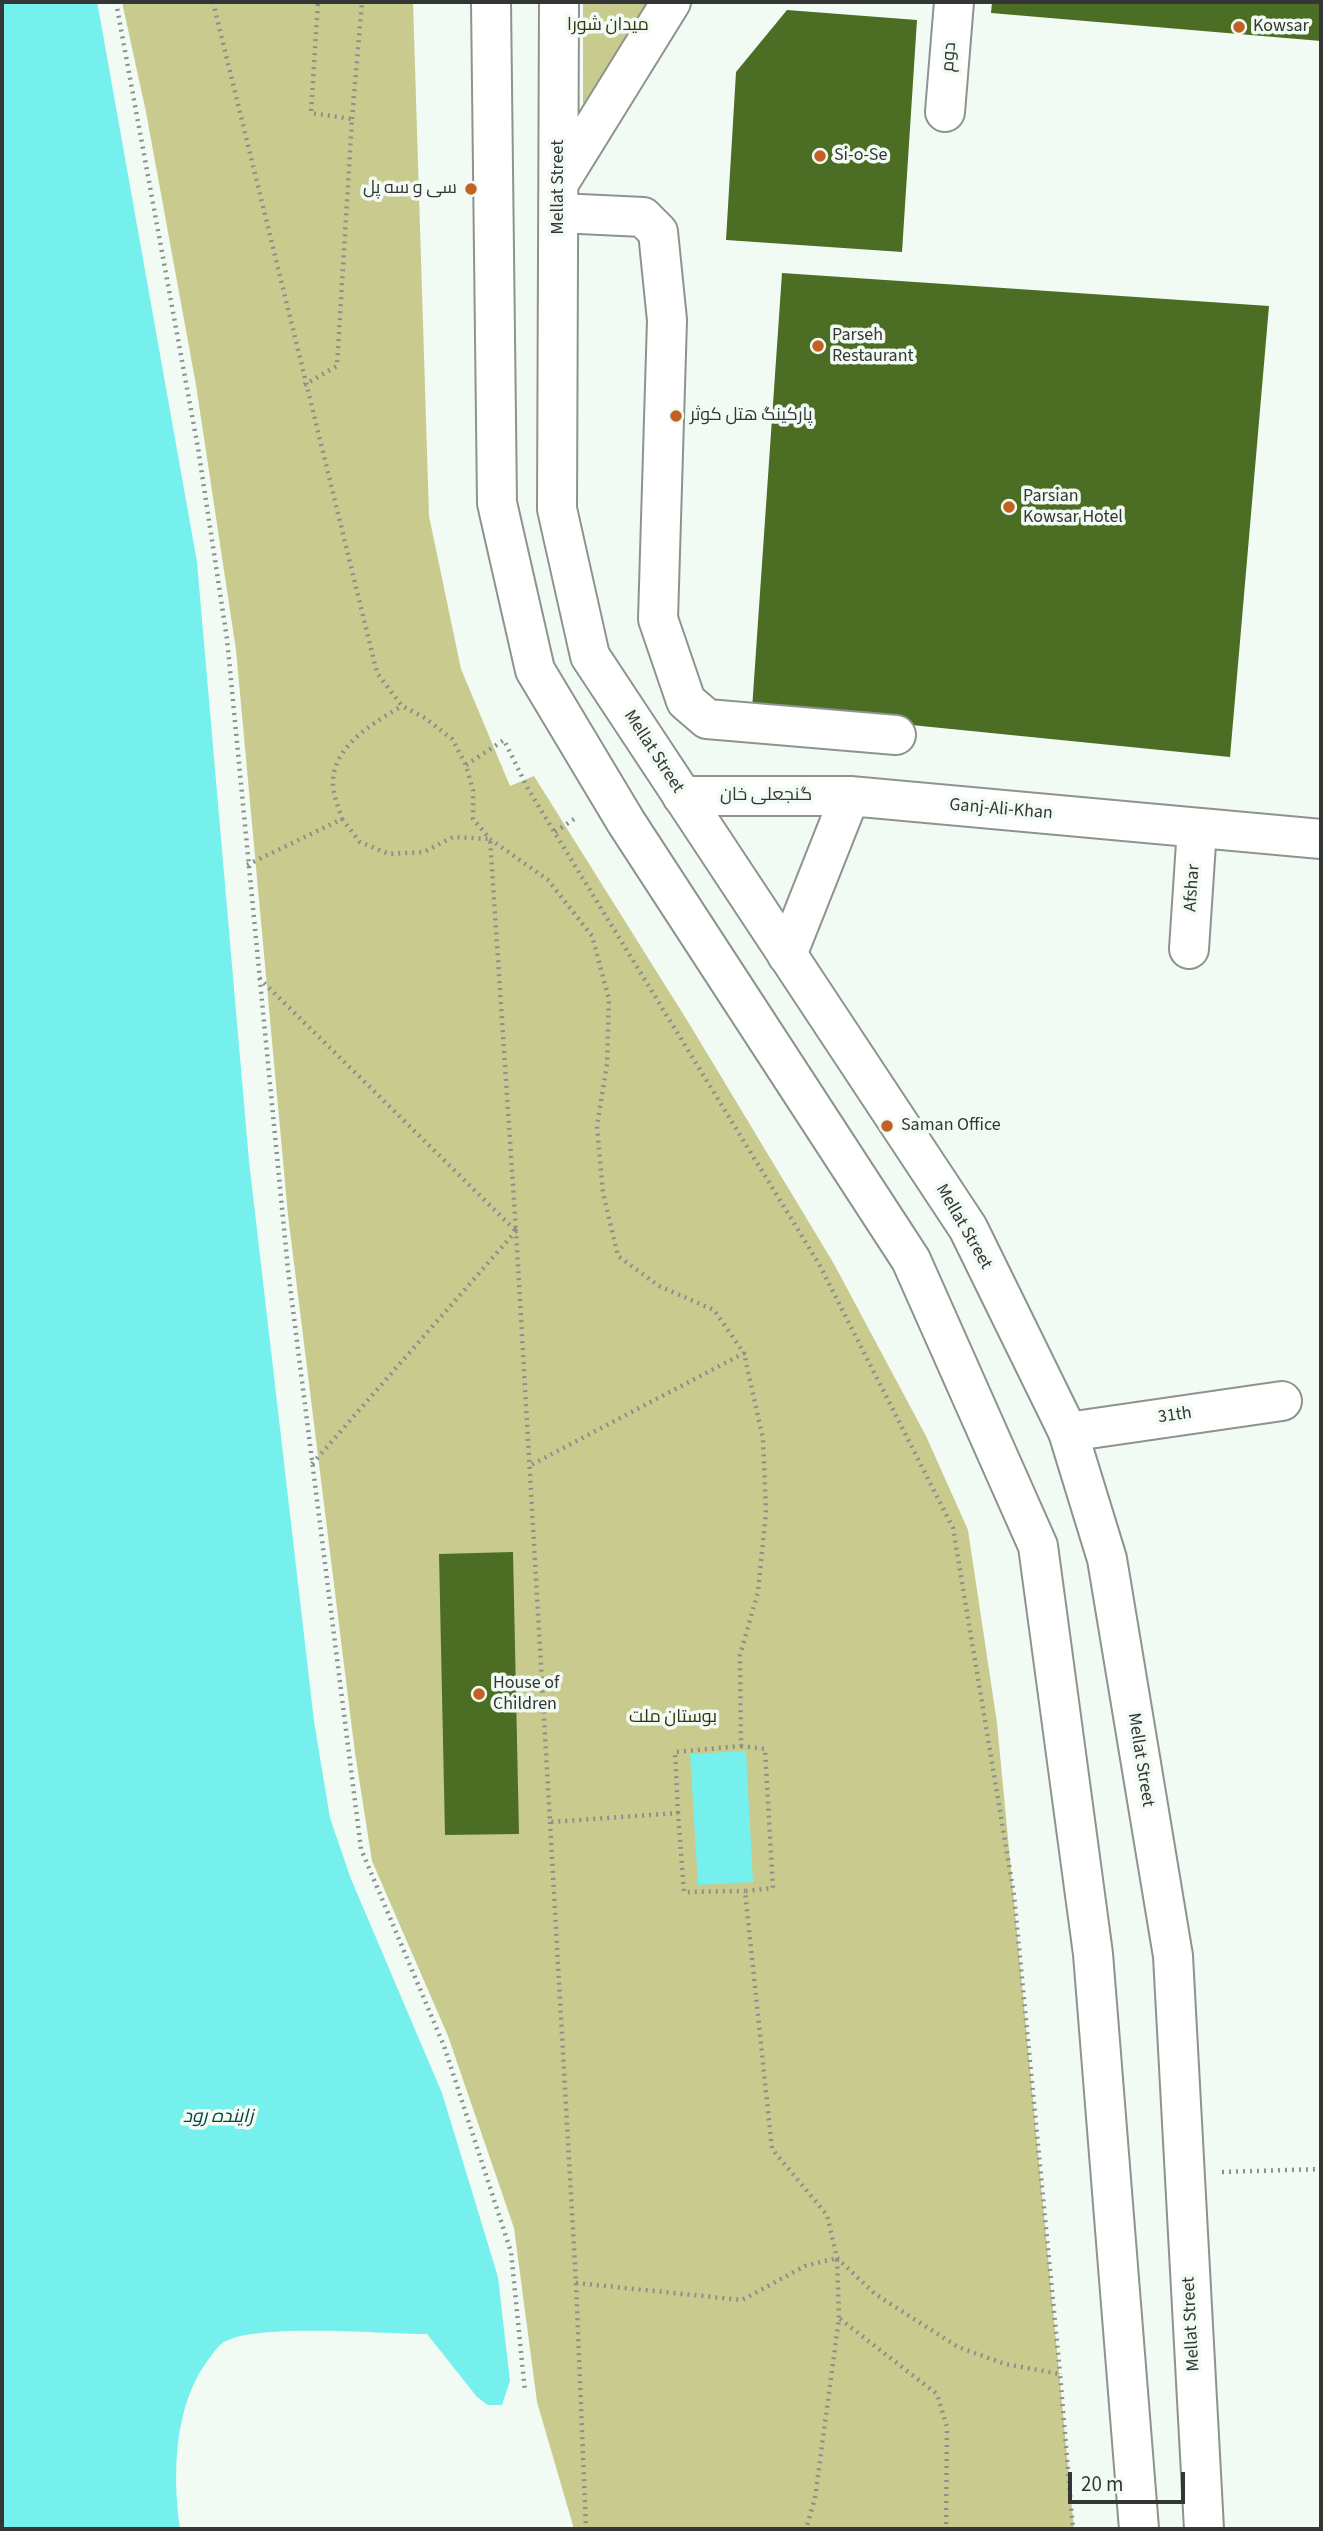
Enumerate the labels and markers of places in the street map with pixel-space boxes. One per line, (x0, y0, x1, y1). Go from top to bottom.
place label: Kowsar (1253, 16, 1309, 38)
marker: Kowsar (1231, 19, 1247, 35)
place label: Si-o-Se (834, 145, 887, 167)
marker: Si-o-Se (812, 148, 828, 164)
place label: سی و سه پل (363, 178, 457, 200)
marker: سی و سه پل (463, 181, 479, 197)
place label: Parseh Restaurant (832, 325, 914, 368)
marker: Parseh Restaurant (810, 338, 826, 354)
place label: پارکینگ هتل کوثر (690, 405, 813, 427)
marker: پارکینگ هتل کوثر (668, 408, 684, 424)
place label: Parsian Kowsar Hotel (1023, 486, 1123, 528)
marker: Parsian Kowsar Hotel (1001, 499, 1017, 515)
place label: Saman Office (901, 1115, 1001, 1137)
marker: Saman Office (879, 1118, 895, 1134)
place label: House of Children (493, 1673, 559, 1716)
marker: House of Children (471, 1686, 487, 1702)

